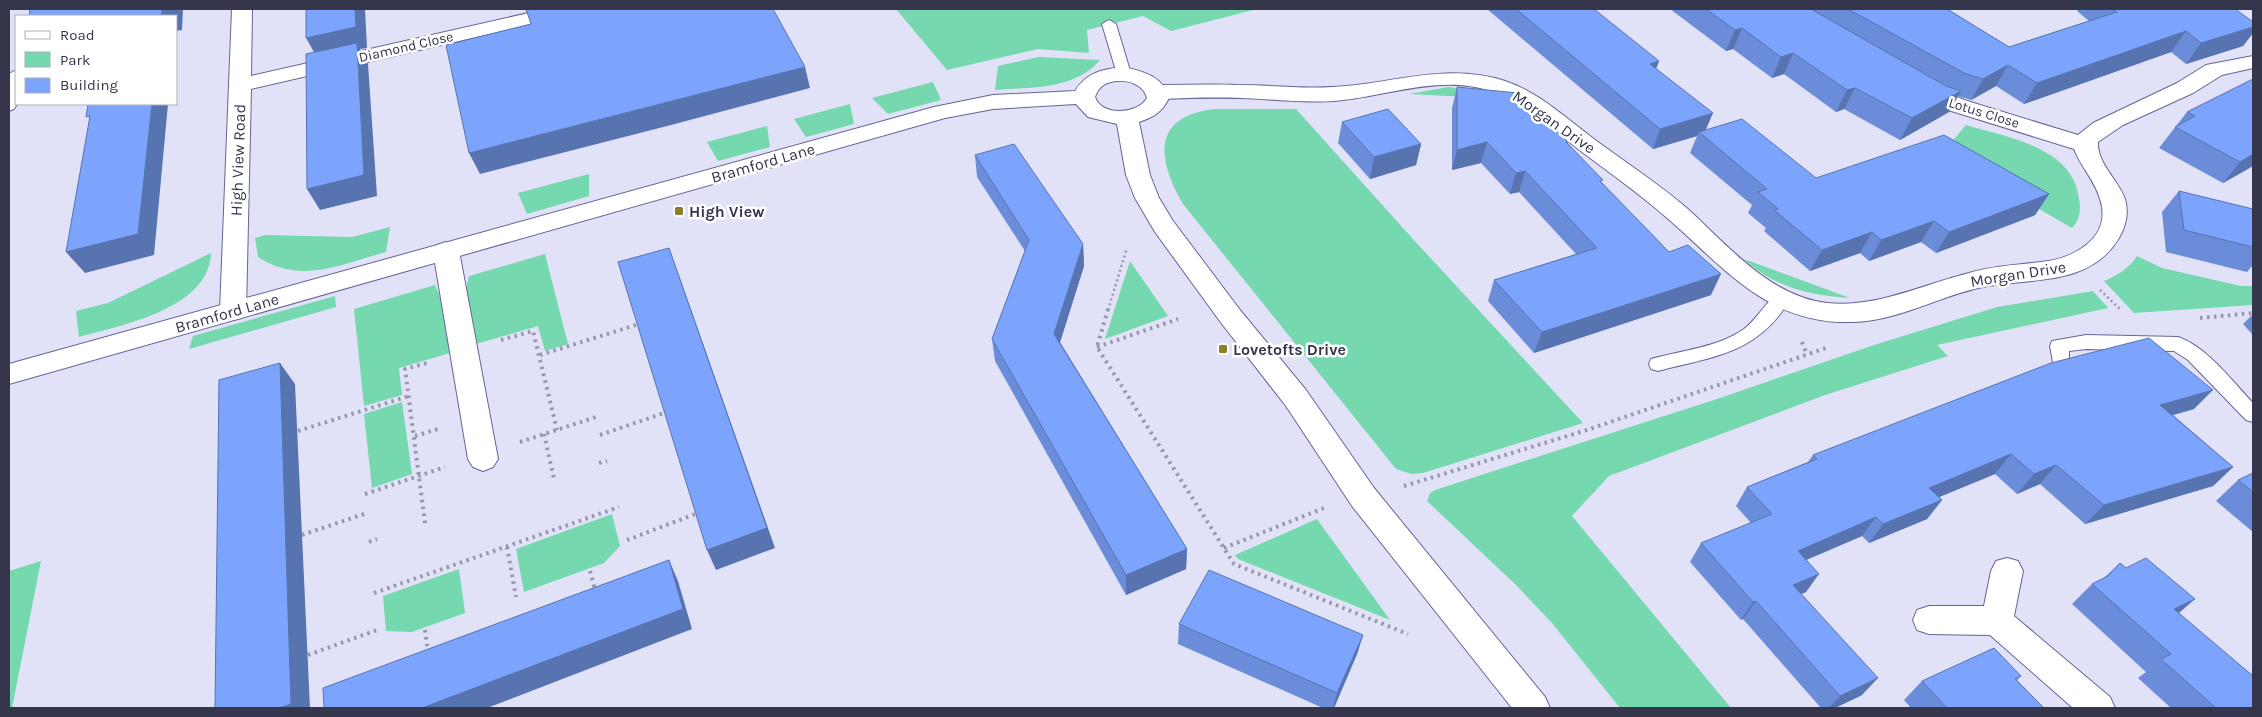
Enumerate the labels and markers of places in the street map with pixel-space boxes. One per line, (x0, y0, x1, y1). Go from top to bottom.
place label: High View (689, 202, 764, 221)
marker: High View (673, 205, 685, 217)
place label: Lovetofts Drive (1233, 340, 1346, 359)
marker: Lovetofts Drive (1217, 343, 1229, 355)

